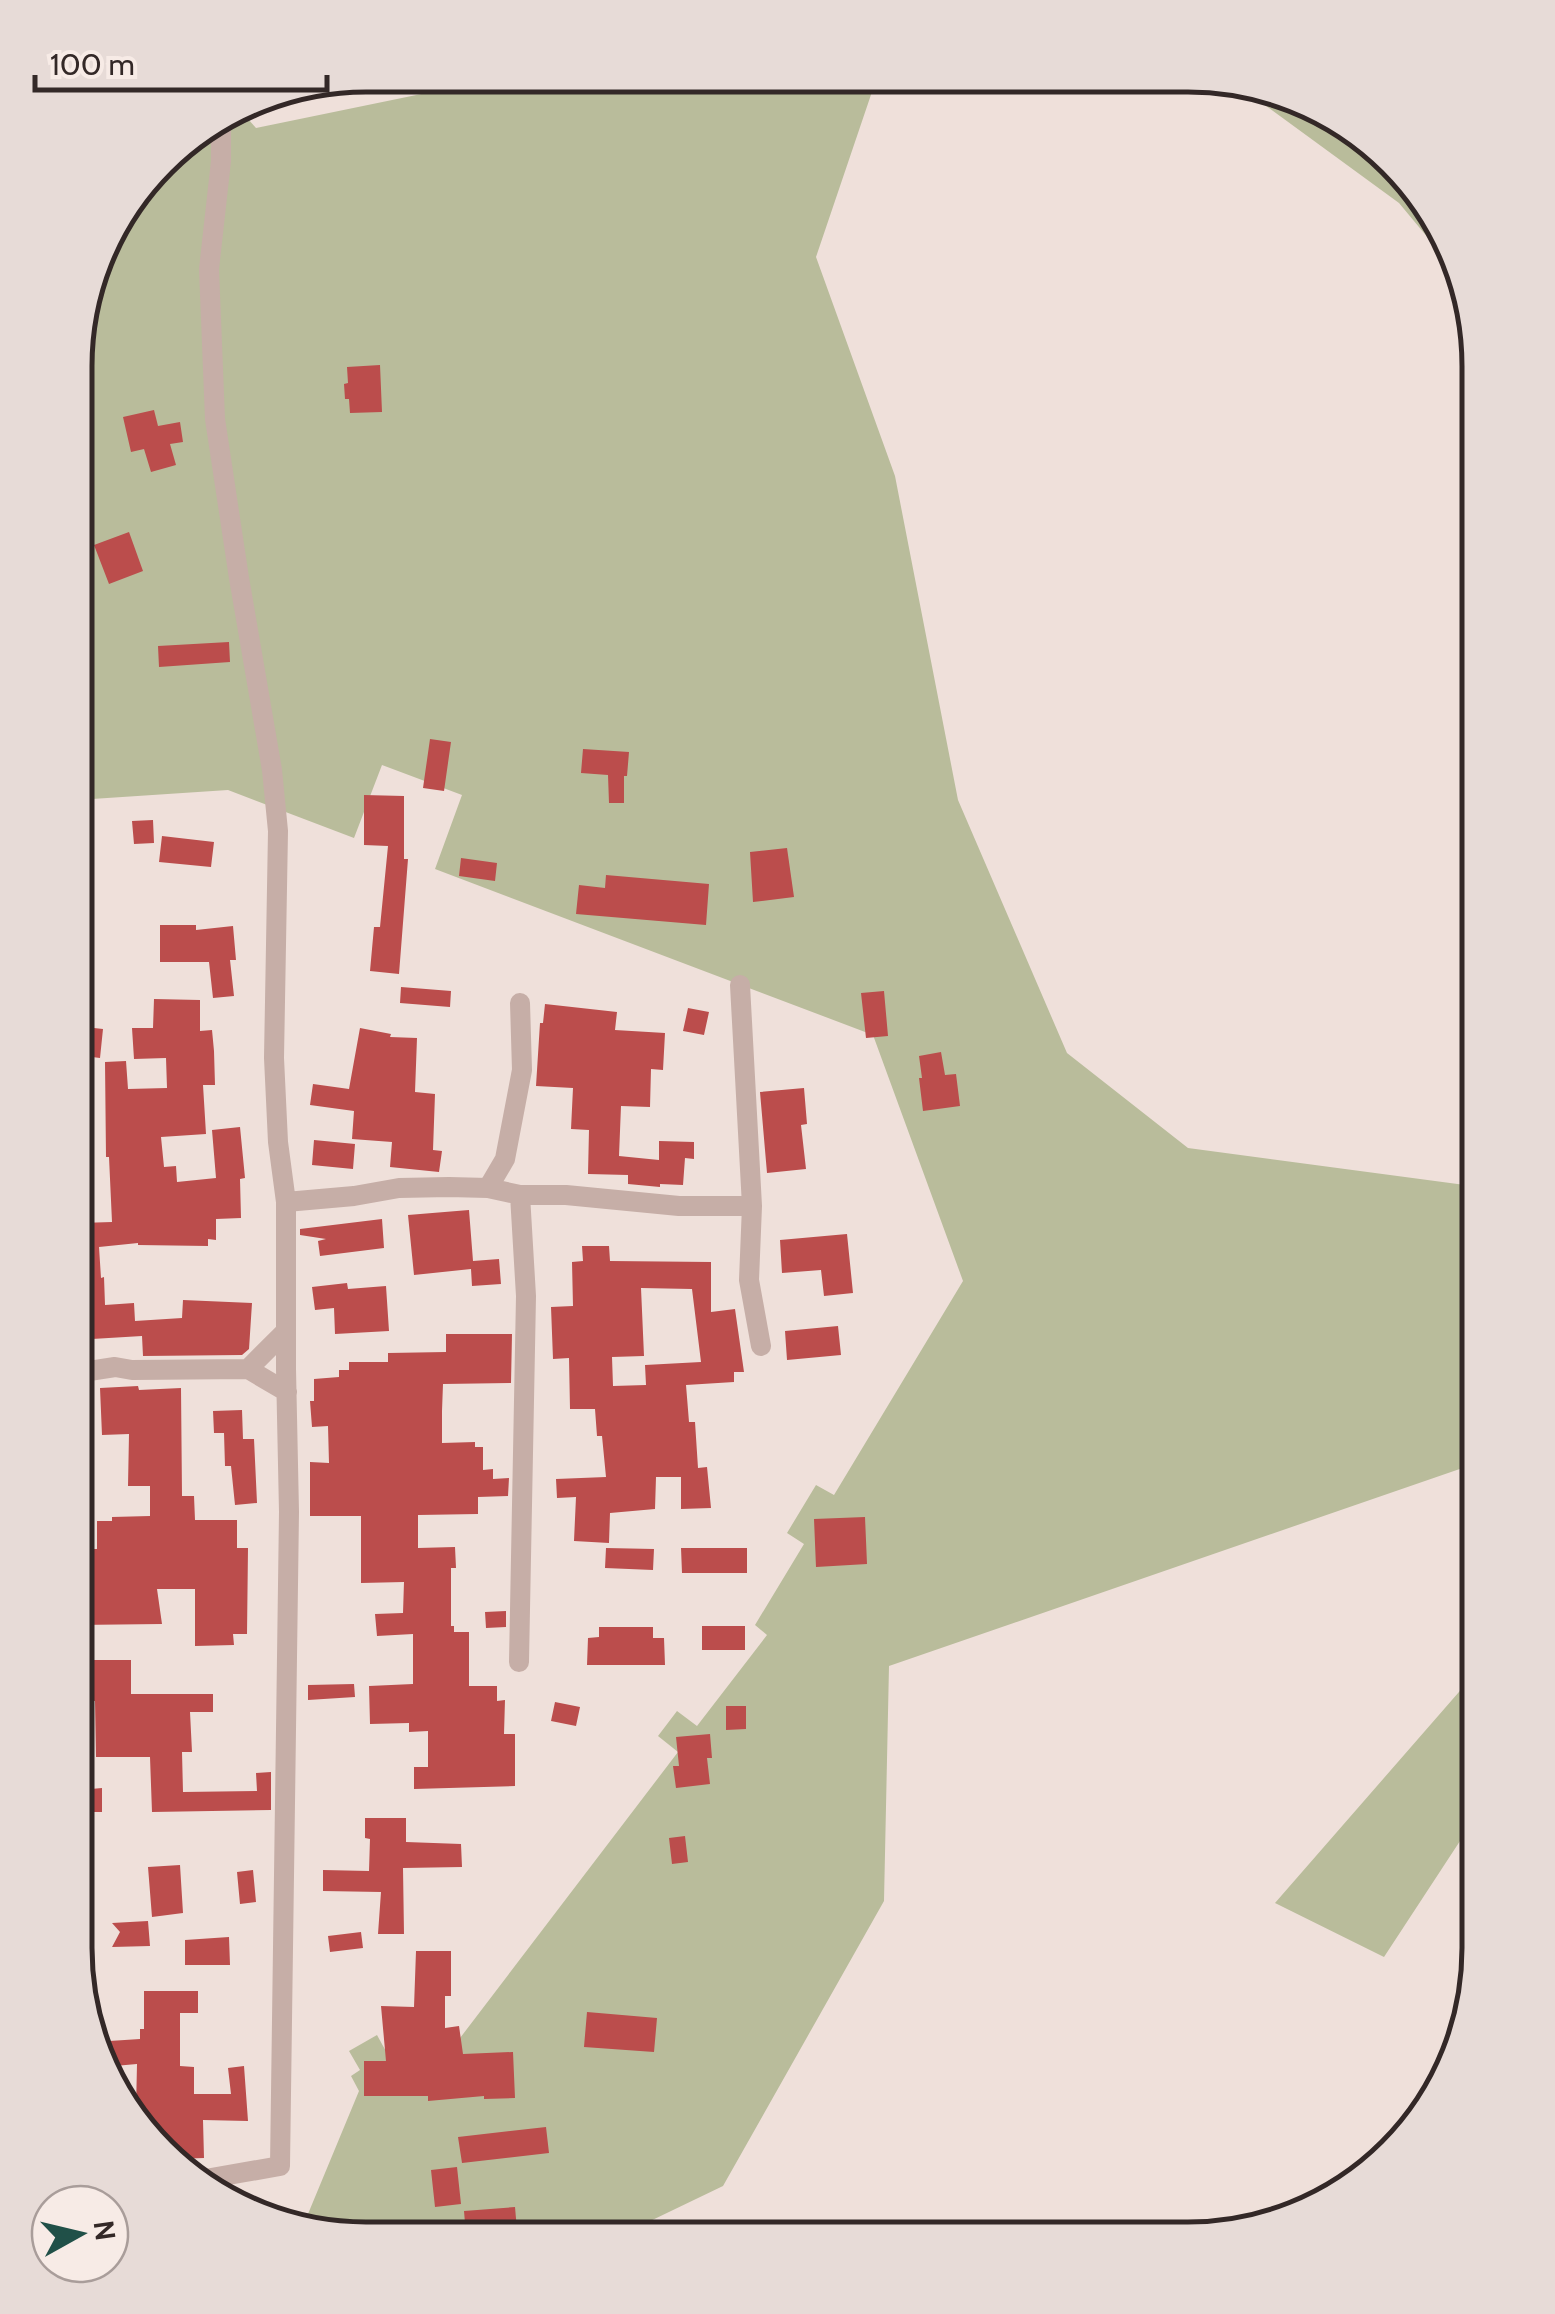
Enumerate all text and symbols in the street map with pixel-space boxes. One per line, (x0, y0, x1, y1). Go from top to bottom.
scale bar (35, 30, 328, 92)
text: 100 m (50, 46, 135, 83)
north arrow (30, 2184, 130, 2284)
text: N (87, 2218, 123, 2243)

